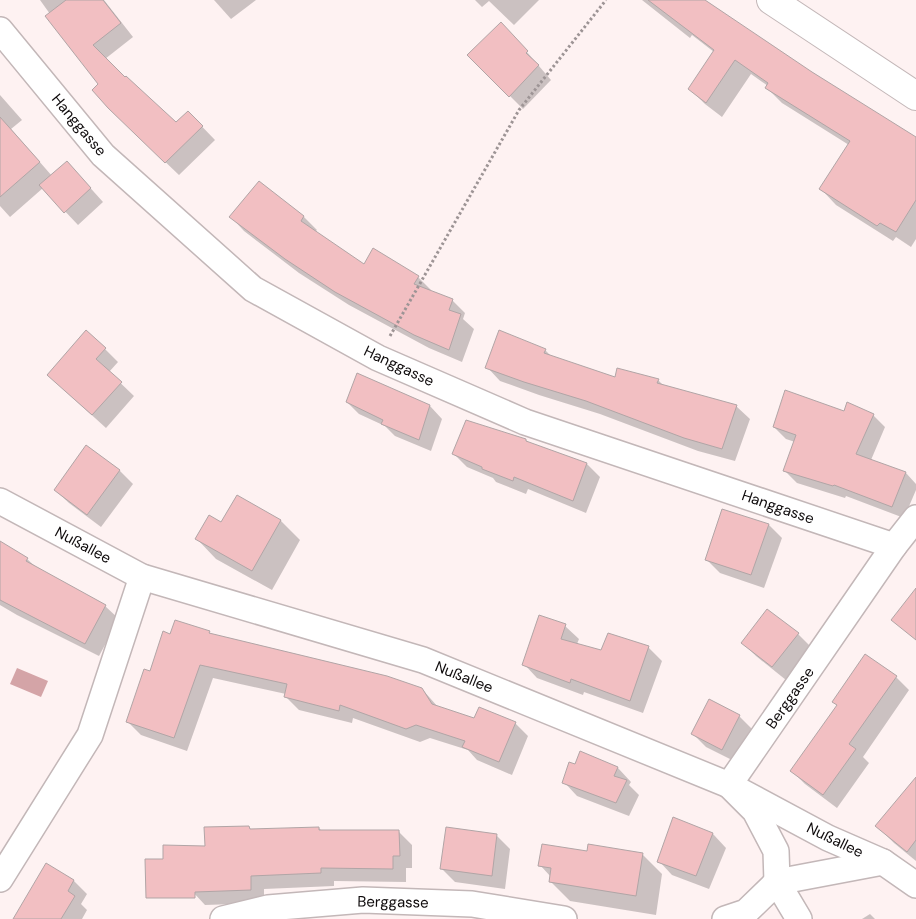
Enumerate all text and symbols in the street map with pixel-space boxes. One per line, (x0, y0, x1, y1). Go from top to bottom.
street label: Hanggasse (47, 90, 111, 160)
street label: Hanggasse (361, 341, 437, 391)
street label: Hanggasse (739, 485, 817, 529)
street label: Nußallee (51, 522, 115, 568)
street label: Nußallee (432, 656, 496, 698)
street label: Berggasse (761, 663, 819, 733)
street label: Nußallee (803, 818, 867, 862)
street label: Berggasse (357, 891, 429, 913)

